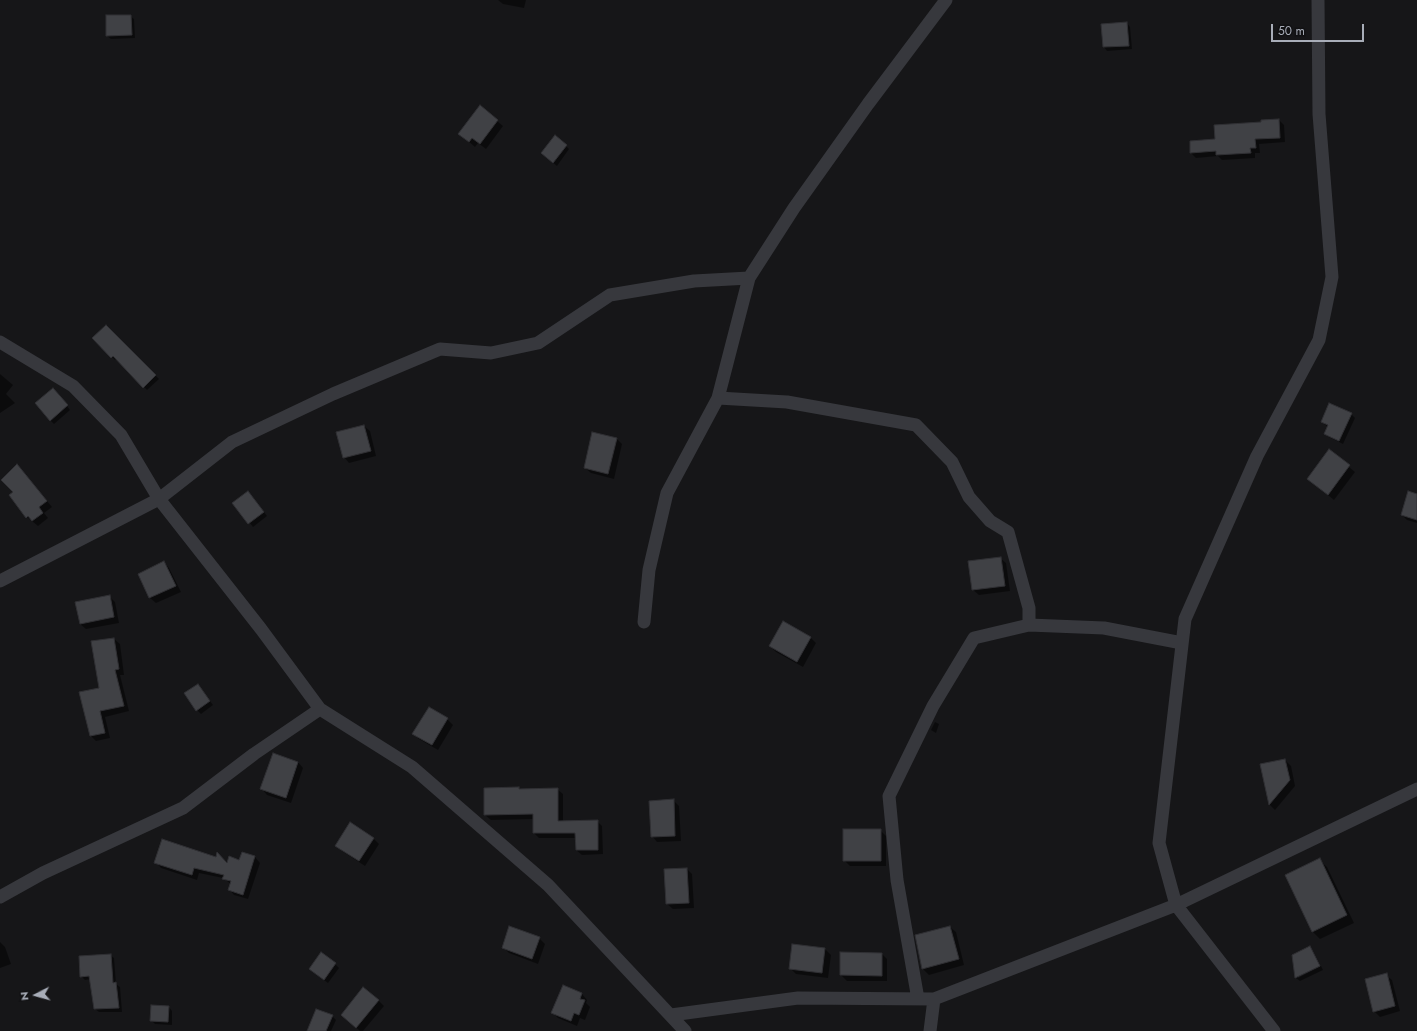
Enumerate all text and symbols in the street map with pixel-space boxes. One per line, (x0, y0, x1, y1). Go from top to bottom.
scale bar (1273, 16, 1366, 42)
text: 50 m (1278, 22, 1305, 40)
north arrow (16, 975, 56, 1015)
text: N (16, 991, 32, 1001)

